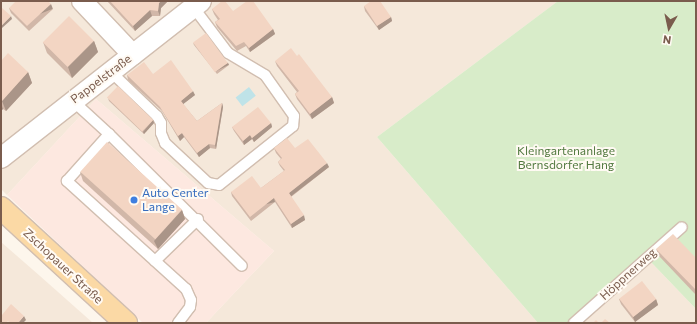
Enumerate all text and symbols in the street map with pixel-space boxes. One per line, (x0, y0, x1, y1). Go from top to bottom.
north arrow (649, 8, 689, 48)
text: N (662, 33, 672, 47)
street label: Pappelstraße (68, 52, 134, 106)
park label: Kleingartenanlage Bernsdorfer Hang (517, 144, 615, 172)
place label: Auto Center Lange (142, 186, 209, 214)
marker: Auto Center Lange (129, 195, 139, 205)
street label: Zschopauer Straße (20, 225, 106, 307)
street label: Höppnerweg (597, 245, 659, 303)

